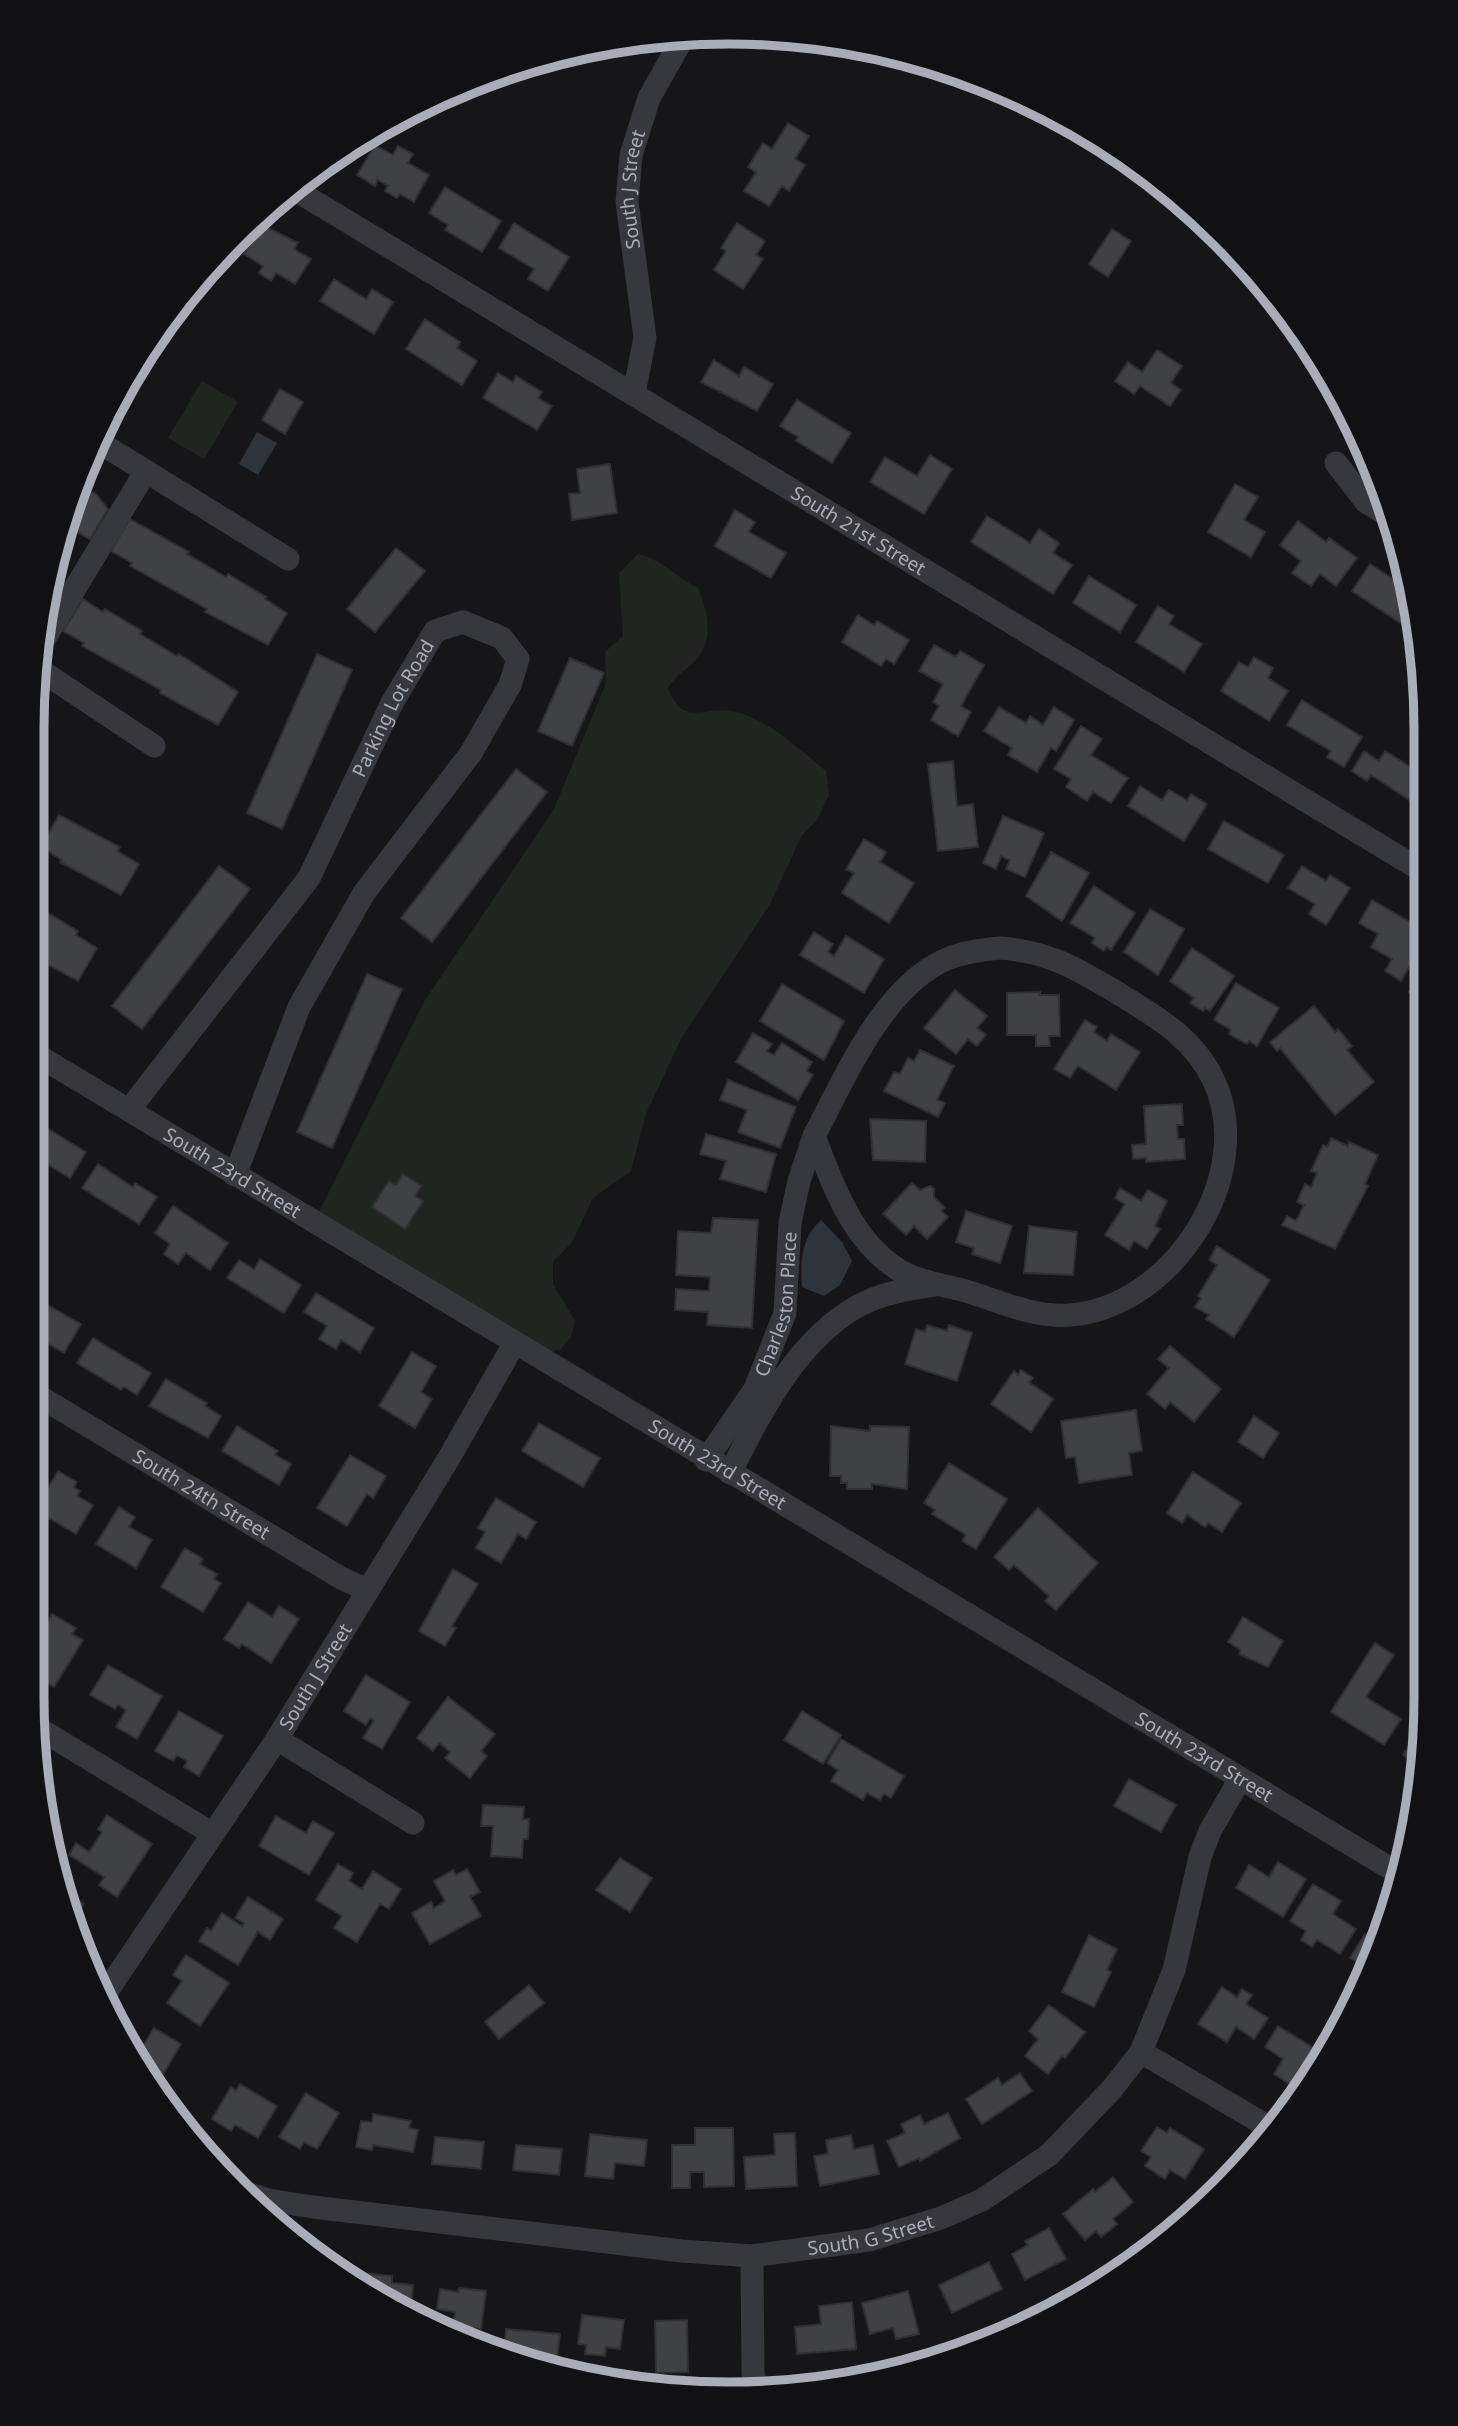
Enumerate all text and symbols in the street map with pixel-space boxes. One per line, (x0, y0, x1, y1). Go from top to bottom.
street label: South J Street (613, 126, 651, 251)
street label: South 21st Street (786, 480, 931, 581)
street label: Parking Lot Road (346, 635, 440, 781)
street label: South 23rd Street (159, 1121, 306, 1224)
street label: Charleston Place (748, 1231, 803, 1381)
street label: South 23rd Street (644, 1413, 791, 1515)
street label: South 24th Street (128, 1443, 275, 1545)
street label: South J Street (273, 1618, 358, 1735)
street label: South 23rd Street (1131, 1705, 1278, 1808)
street label: South G Street (806, 2208, 937, 2261)

